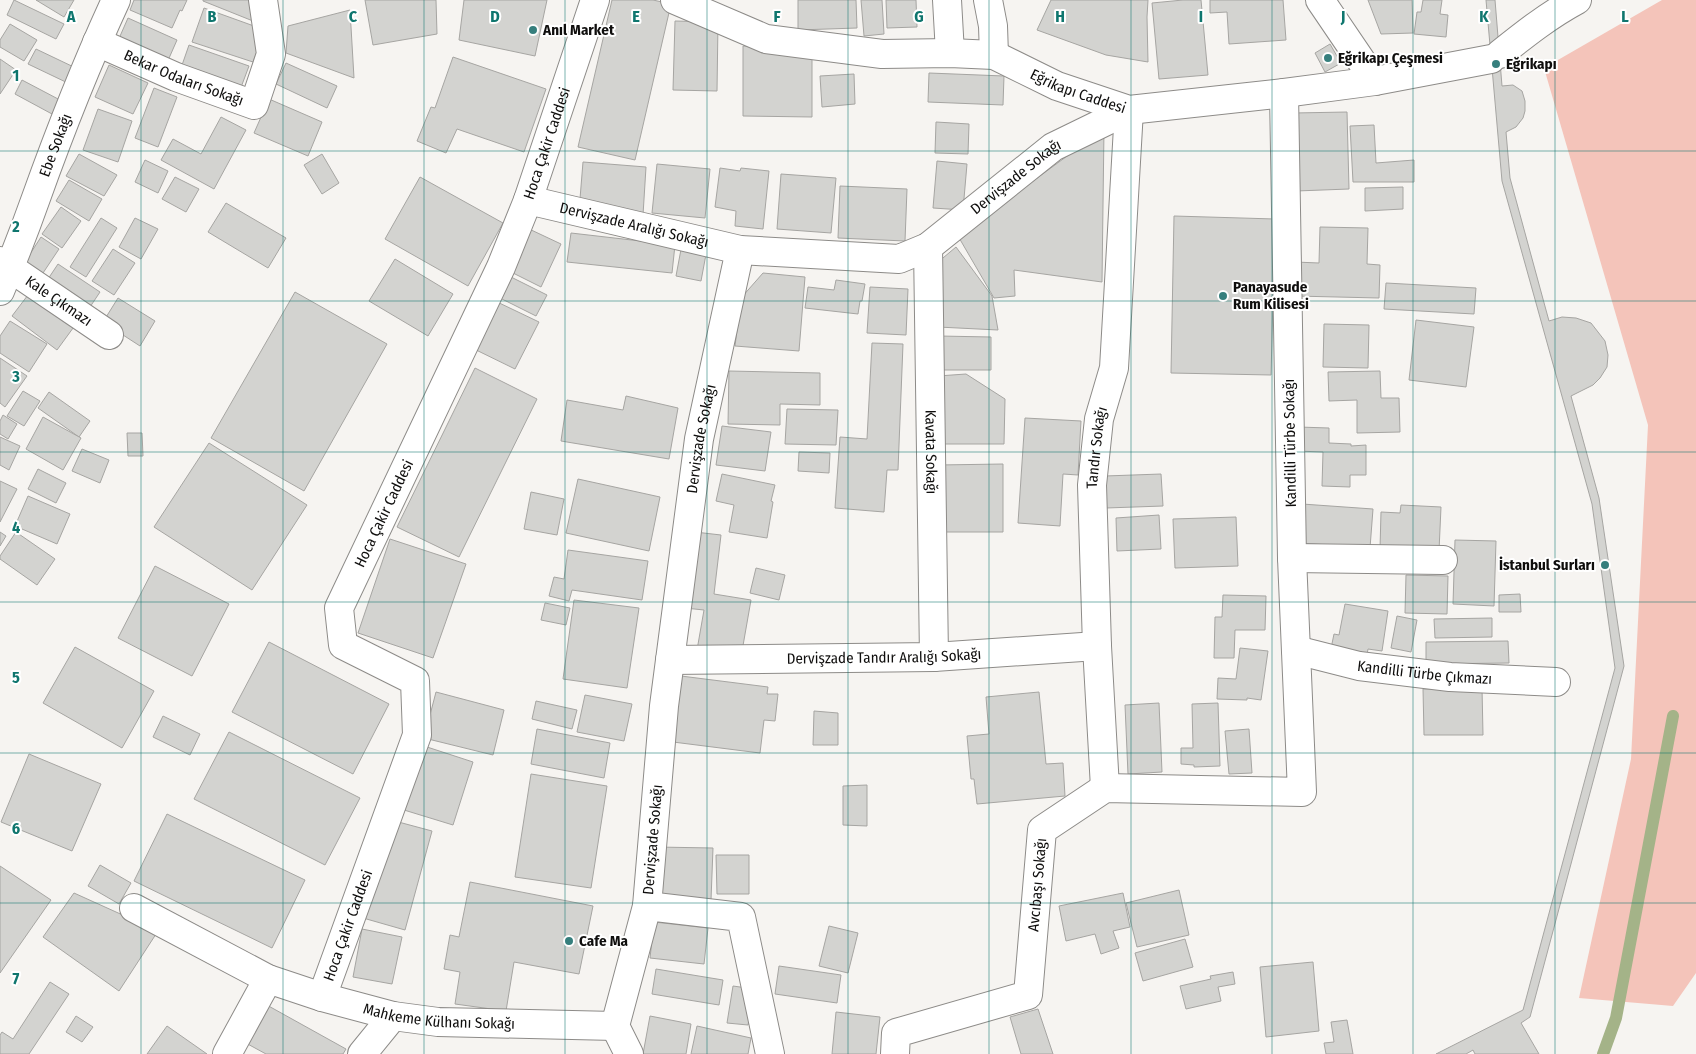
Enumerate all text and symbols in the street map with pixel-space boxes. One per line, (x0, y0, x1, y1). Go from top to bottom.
text: A (66, 7, 76, 26)
text: B (208, 7, 217, 26)
text: C (349, 7, 358, 26)
text: D (490, 7, 500, 26)
text: E (632, 7, 640, 26)
text: F (773, 7, 781, 26)
text: G (914, 7, 924, 26)
text: H (1055, 7, 1065, 26)
text: I (1199, 7, 1203, 26)
text: J (1340, 7, 1345, 26)
text: K (1479, 7, 1489, 26)
text: L (1621, 7, 1629, 26)
place label: Anıl Market (542, 21, 615, 39)
marker: Anıl Market (527, 24, 539, 36)
street label: Bekar Odaları Sokağı (121, 46, 246, 110)
place label: Eğrikapı Çeşmesi (1338, 49, 1443, 68)
marker: Eğrikapı Çeşmesi (1322, 52, 1334, 64)
place label: Eğrikapı (1506, 55, 1557, 73)
marker: Eğrikapı (1490, 58, 1502, 70)
street label: Eğrikapı Caddesi (1027, 65, 1128, 117)
text: 1 (13, 66, 19, 85)
street label: Hoca Çakir Caddesi (520, 85, 574, 202)
street label: Ebe Sokağı (35, 111, 76, 179)
street label: Dervişzade Sokağı (967, 136, 1064, 218)
street label: Dervişzade Aralığı Sokağı (558, 199, 710, 251)
text: 2 (11, 217, 20, 236)
street label: Kale Çıkmazı (22, 272, 96, 330)
place label: Panayasude Rum Kilisesi (1233, 278, 1309, 313)
marker: Panayasude Rum Kilisesi (1217, 290, 1229, 302)
text: 3 (11, 367, 20, 386)
street label: Kandilli Türbe Sokağı (1280, 379, 1300, 507)
street label: Dervişzade Sokağı (683, 383, 720, 494)
street label: Tandır Sokağı (1083, 405, 1111, 489)
street label: Kavata Sokağı (921, 410, 941, 494)
street label: Hoca Çakir Caddesi (351, 457, 417, 570)
text: 4 (12, 518, 20, 537)
place label: İstanbul Surları (1499, 556, 1595, 574)
marker: İstanbul Surları (1599, 559, 1611, 571)
street label: Dervişzade Tandır Aralığı Sokağı (787, 645, 982, 668)
street label: Kandilli Türbe Çıkmazı (1356, 657, 1492, 688)
text: 5 (12, 668, 20, 687)
street label: Dervişzade Sokağı (639, 784, 666, 896)
text: 6 (12, 819, 20, 838)
street label: Avcıbaşı Sokağı (1024, 837, 1050, 932)
street label: Hoca Çakir Caddesi (319, 867, 376, 984)
place label: Cafe Ma (579, 932, 628, 950)
marker: Cafe Ma (563, 935, 575, 947)
text: 7 (13, 969, 20, 988)
street label: Mahkeme Külhanı Sokağı (361, 999, 515, 1033)

